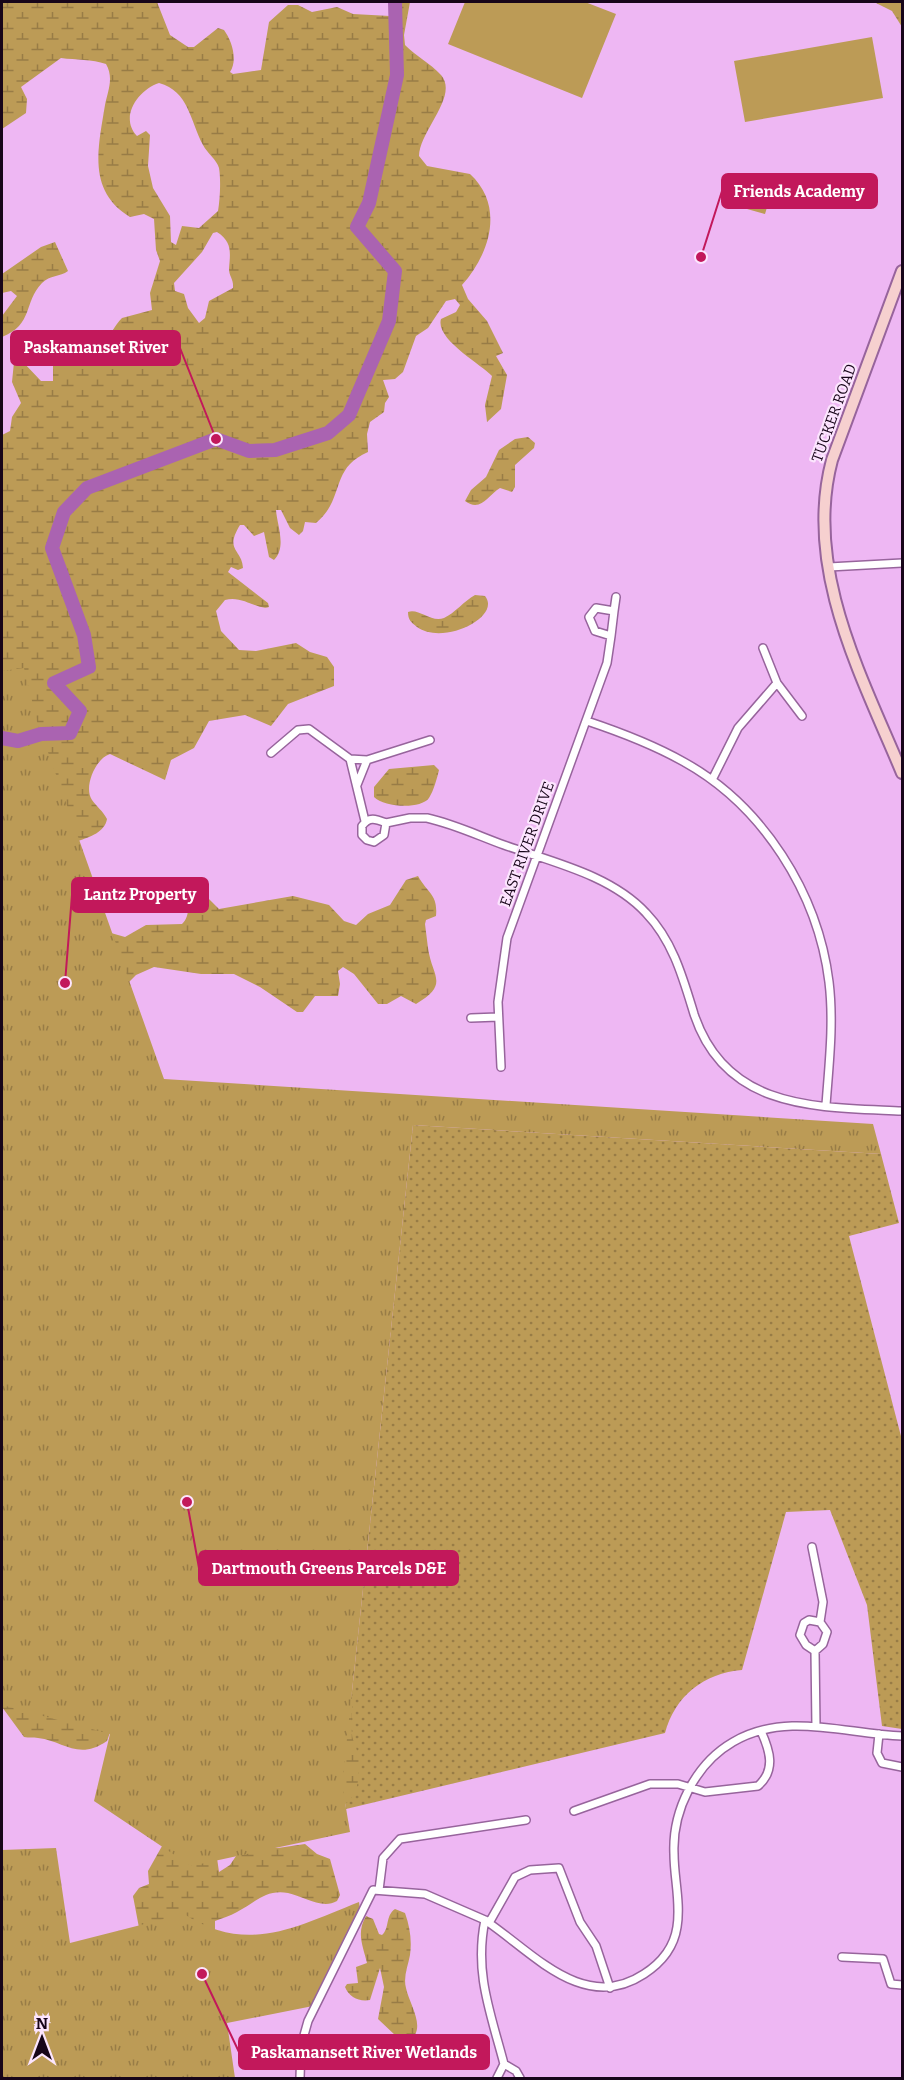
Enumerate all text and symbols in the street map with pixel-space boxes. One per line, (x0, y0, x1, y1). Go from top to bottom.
callout: Friends Academy (722, 174, 877, 208)
text: Friends Academy (733, 182, 865, 201)
callout: Paskamanset River (11, 331, 180, 365)
text: Paskamanset River (23, 338, 169, 357)
street label: TUCKER ROAD (808, 361, 860, 465)
street label: EAST RIVER DRIVE (496, 779, 558, 909)
callout: Lantz Property (72, 878, 208, 912)
text: Lantz Property (84, 885, 196, 904)
callout: Dartmouth Greens Parcels D&E (199, 1551, 458, 1585)
text: Dartmouth Greens Parcels D&E (211, 1559, 447, 1578)
north arrow (12, 2008, 72, 2068)
text: N (36, 2014, 48, 2033)
callout: Paskamansett River Wetlands (239, 2035, 489, 2069)
text: Paskamansett River Wetlands (251, 2043, 477, 2062)

